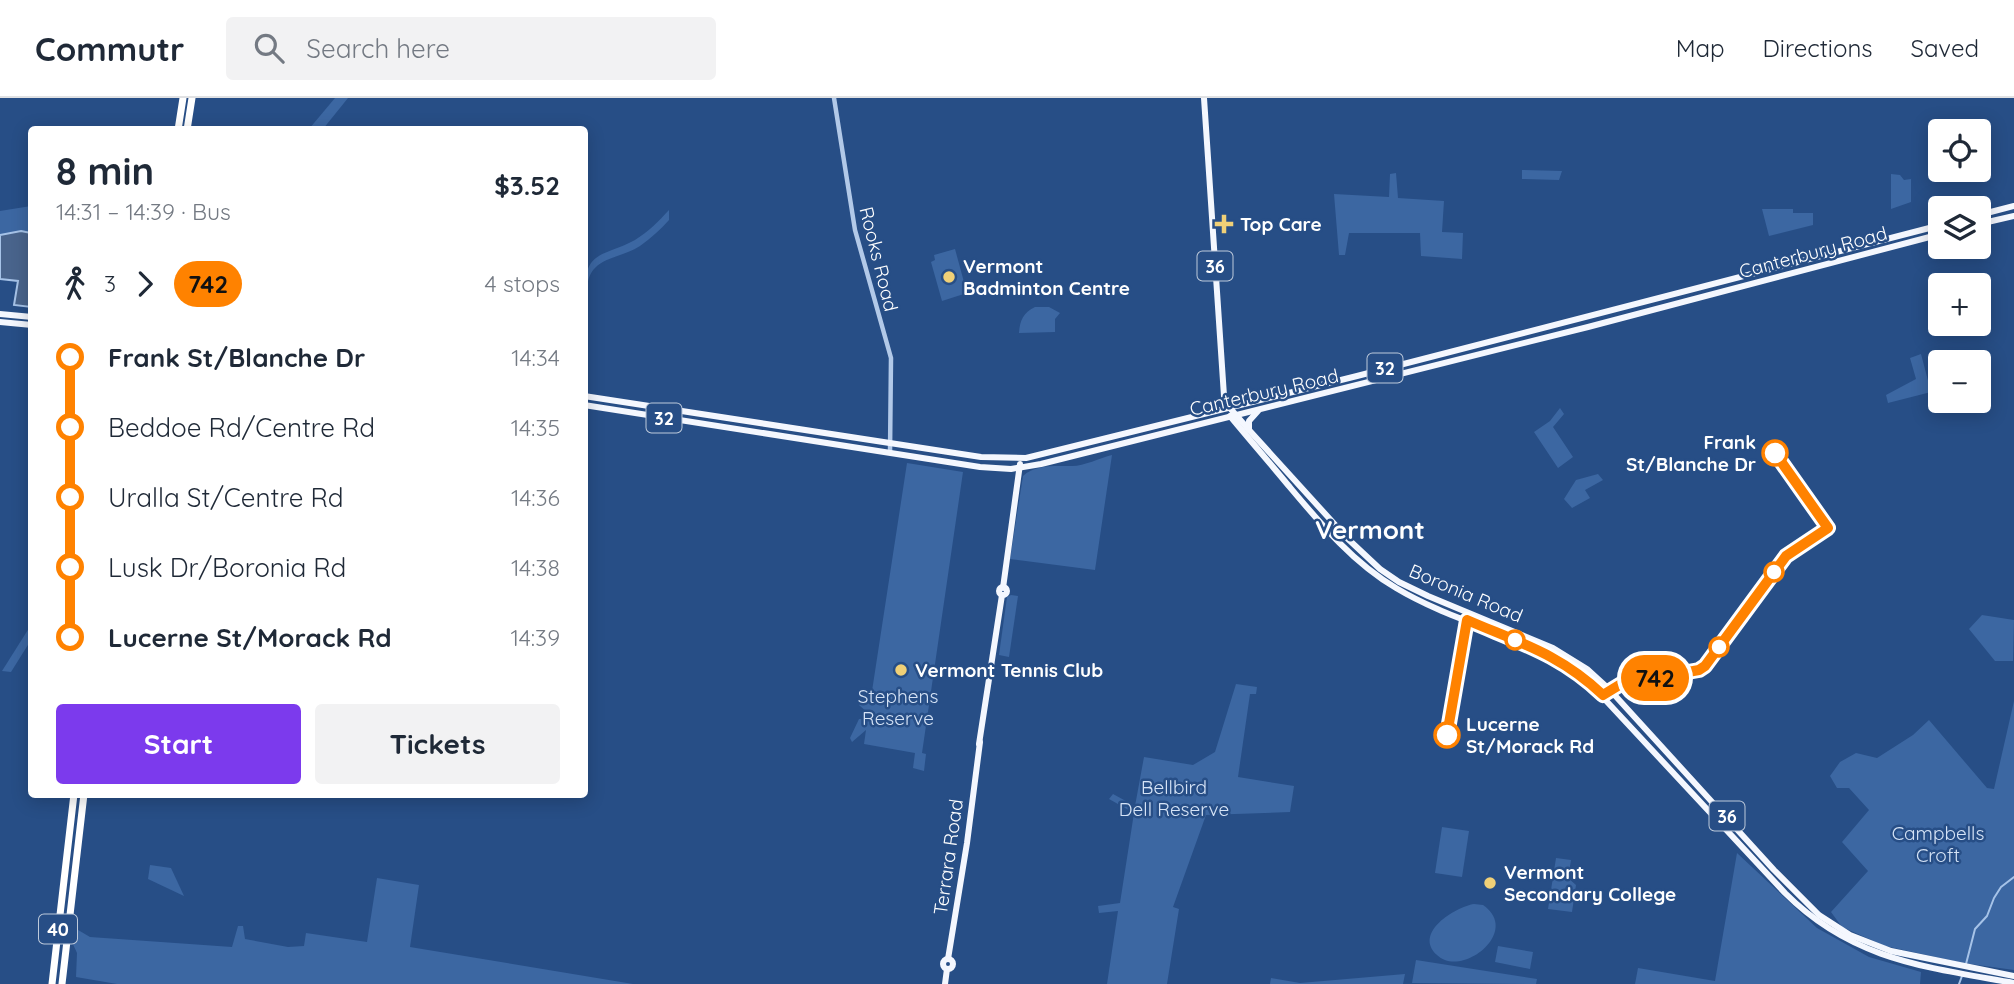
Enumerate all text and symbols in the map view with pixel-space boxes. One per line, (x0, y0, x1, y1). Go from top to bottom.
search box (226, 17, 716, 80)
text: Commutr (35, 28, 184, 69)
icon: search (250, 29, 288, 67)
text: Search here (306, 32, 450, 65)
text: Map (1676, 33, 1725, 63)
text: Directions (1763, 33, 1873, 63)
text: Saved (1911, 33, 1979, 63)
map controls (1928, 119, 1991, 413)
button: locate (1928, 119, 1991, 182)
text: 8 min (56, 147, 154, 195)
text: $3.52 (494, 169, 560, 202)
button: layers (1928, 196, 1991, 259)
text: 14:31 – 14:39 · Bus (56, 197, 231, 226)
street label: Rooks Road (854, 204, 904, 314)
place label: Top Care (1240, 212, 1322, 236)
marker: Top Care (1214, 214, 1234, 234)
street label: Canterbury Road (1736, 221, 1890, 283)
road number: 36 (1198, 252, 1232, 280)
place label: Vermont Badminton Centre (963, 254, 1130, 300)
icon: walk (56, 265, 94, 303)
icon: forward (126, 265, 164, 303)
text: 3 (104, 269, 116, 298)
text: 742 (188, 269, 228, 299)
text: 4 stops (485, 269, 560, 298)
marker: Vermont Badminton Centre (941, 269, 957, 285)
button: + (1928, 273, 1991, 336)
text: Frank St/Blanche Dr (108, 341, 365, 374)
text: 14:34 (511, 343, 560, 372)
button: − (1928, 350, 1991, 413)
road number: 32 (1368, 354, 1402, 382)
street label: Canterbury Road (1187, 363, 1341, 421)
road number: 32 (646, 404, 682, 432)
text: Beddoe Rd/Centre Rd (108, 411, 375, 444)
text: 14:35 (511, 413, 560, 442)
place label: Frank St/Blanche Dr (1626, 430, 1756, 476)
marker: Frank St/Blanche Dr (1762, 440, 1788, 466)
text: Uralla St/Centre Rd (108, 481, 344, 514)
text: 14:36 (511, 483, 560, 512)
district label: Vermont (1315, 513, 1425, 546)
text: Lusk Dr/Boronia Rd (108, 551, 346, 584)
text: 14:38 (511, 553, 560, 582)
street label: Boronia Road (1406, 558, 1526, 628)
unlabelled marker (1764, 562, 1784, 582)
text: Lucerne St/Morack Rd (108, 621, 392, 654)
text: 14:39 (511, 623, 560, 652)
unlabelled marker (1505, 630, 1525, 650)
unlabelled marker (1709, 637, 1729, 657)
line badge: 742 (1615, 655, 1695, 701)
place label: Vermont Tennis Club (915, 658, 1103, 682)
marker: Vermont Tennis Club (893, 662, 909, 678)
text: 742 (1635, 663, 1675, 693)
park label: Stephens Reserve (858, 684, 938, 730)
button: Start (56, 704, 301, 784)
button: Tickets (315, 704, 560, 784)
place label: Lucerne St/Morack Rd (1466, 712, 1594, 758)
marker: Lucerne St/Morack Rd (1434, 722, 1460, 748)
park label: Bellbird Dell Reserve (1119, 775, 1229, 821)
street label: Terrara Road (928, 798, 968, 916)
road number: 36 (1710, 802, 1744, 830)
park label: Campbells Croft (1892, 821, 1984, 867)
place label: Vermont Secondary College (1504, 860, 1676, 906)
marker: Vermont Secondary College (1482, 875, 1498, 891)
road number: 40 (39, 914, 77, 944)

